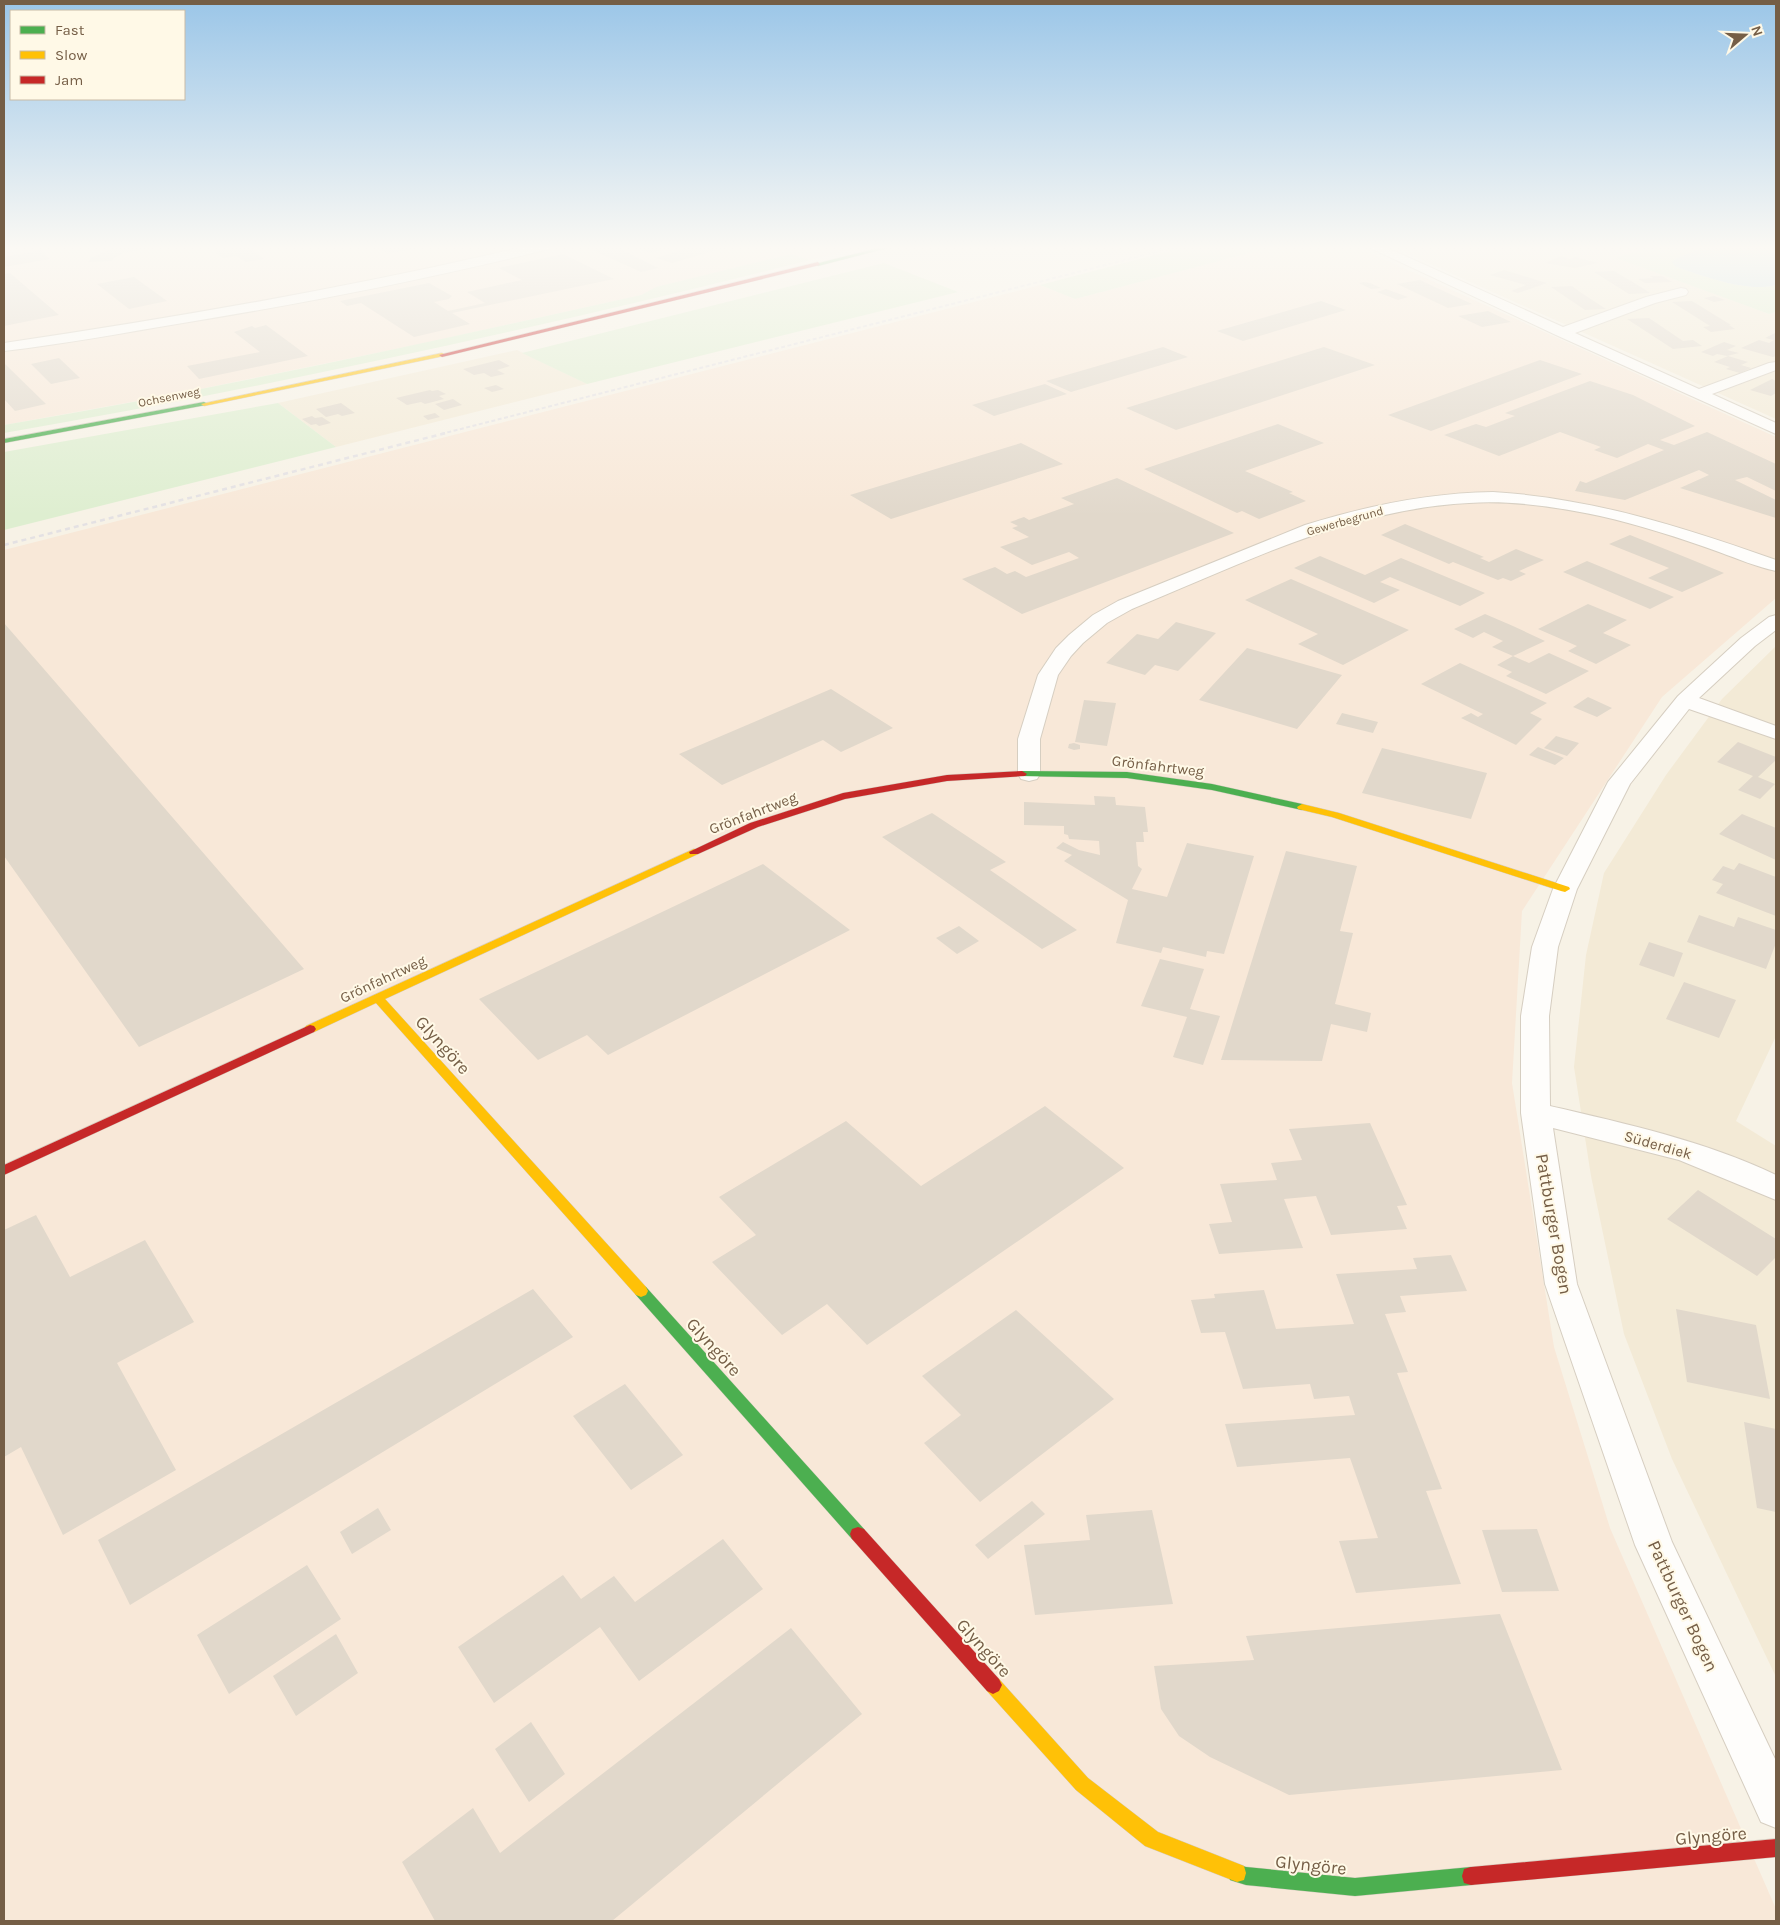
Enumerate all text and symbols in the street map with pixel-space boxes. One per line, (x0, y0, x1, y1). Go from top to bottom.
legend (10, 10, 185, 100)
north arrow (1720, 10, 1770, 60)
text: Fast (55, 21, 85, 39)
text: N (1747, 23, 1766, 38)
text: Slow (55, 46, 87, 64)
text: Jam (55, 71, 83, 89)
street label: Ochsenweg (137, 384, 201, 410)
street label: Gewerbegrund (1305, 503, 1385, 539)
street label: Grönfahrtweg (1111, 751, 1206, 781)
street label: Grönfahrtweg (706, 788, 800, 838)
street label: Grönfahrtweg (337, 951, 429, 1007)
street label: Glyngöre (411, 1011, 475, 1079)
street label: Süderdiek (1622, 1127, 1694, 1163)
street label: Pattburger Bogen (1531, 1152, 1577, 1296)
street label: Glyngöre (682, 1313, 746, 1381)
street label: Pattburger Bogen (1643, 1537, 1723, 1675)
street label: Glyngöre (952, 1614, 1016, 1682)
street label: Glyngöre (1674, 1822, 1748, 1850)
street label: Glyngöre (1274, 1850, 1348, 1880)

